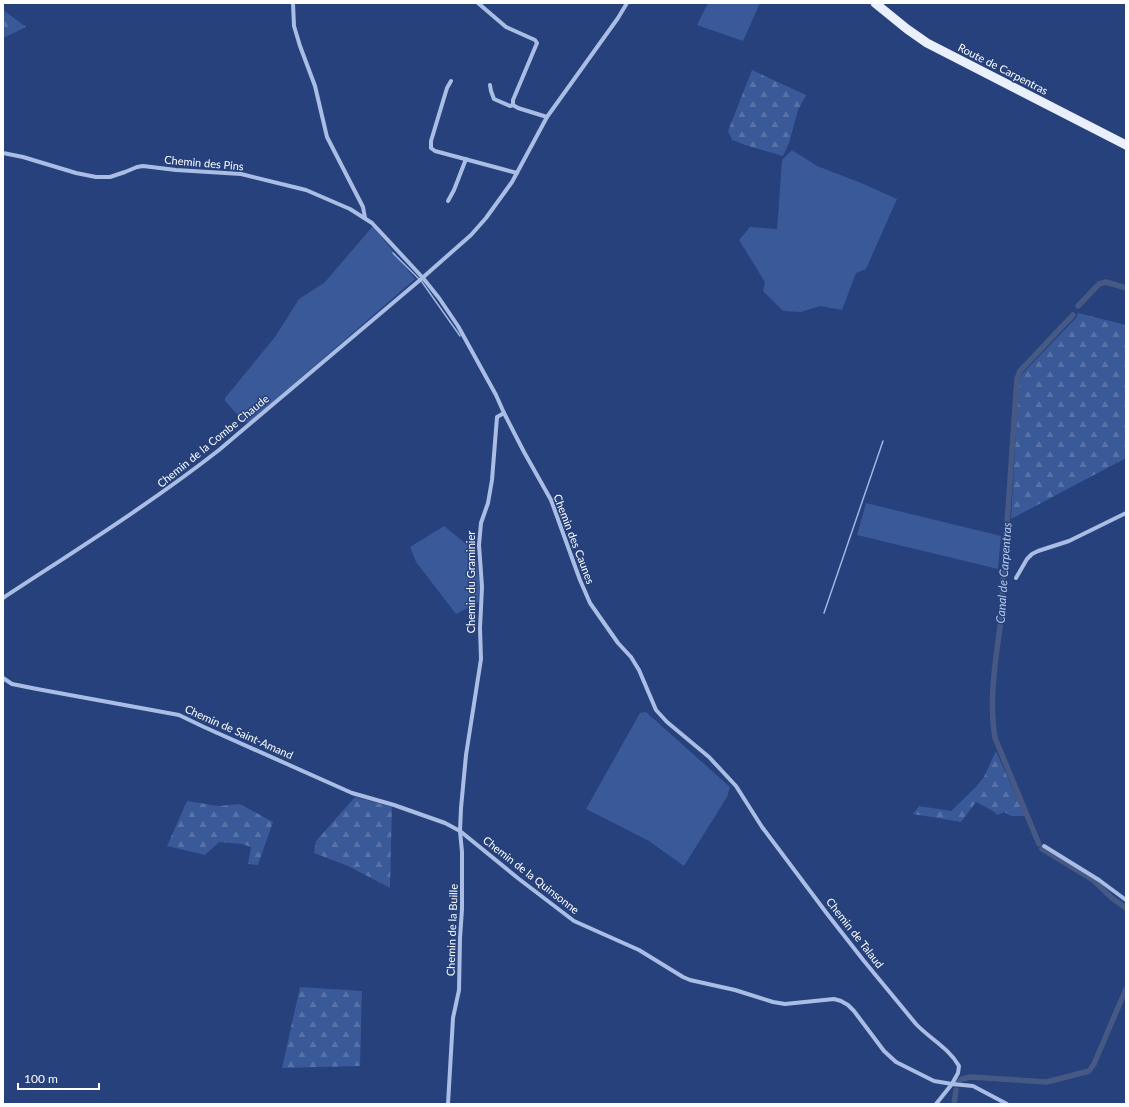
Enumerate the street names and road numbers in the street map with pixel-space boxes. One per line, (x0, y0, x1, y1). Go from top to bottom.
street label: Route de Carpentras (956, 40, 1051, 97)
street label: Chemin des Pins (164, 153, 244, 172)
street label: Chemin de la Combe Chaude (154, 391, 271, 490)
street label: Chemin des Caunes (551, 492, 598, 586)
street label: Chemin du Graminier (464, 531, 477, 633)
street label: Chemin de Saint-Amand (183, 702, 295, 761)
street label: Chemin de la Quinsonne (481, 833, 582, 916)
street label: Chemin de la Buille (443, 883, 460, 976)
street label: Chemin de Talaud (824, 895, 887, 970)

